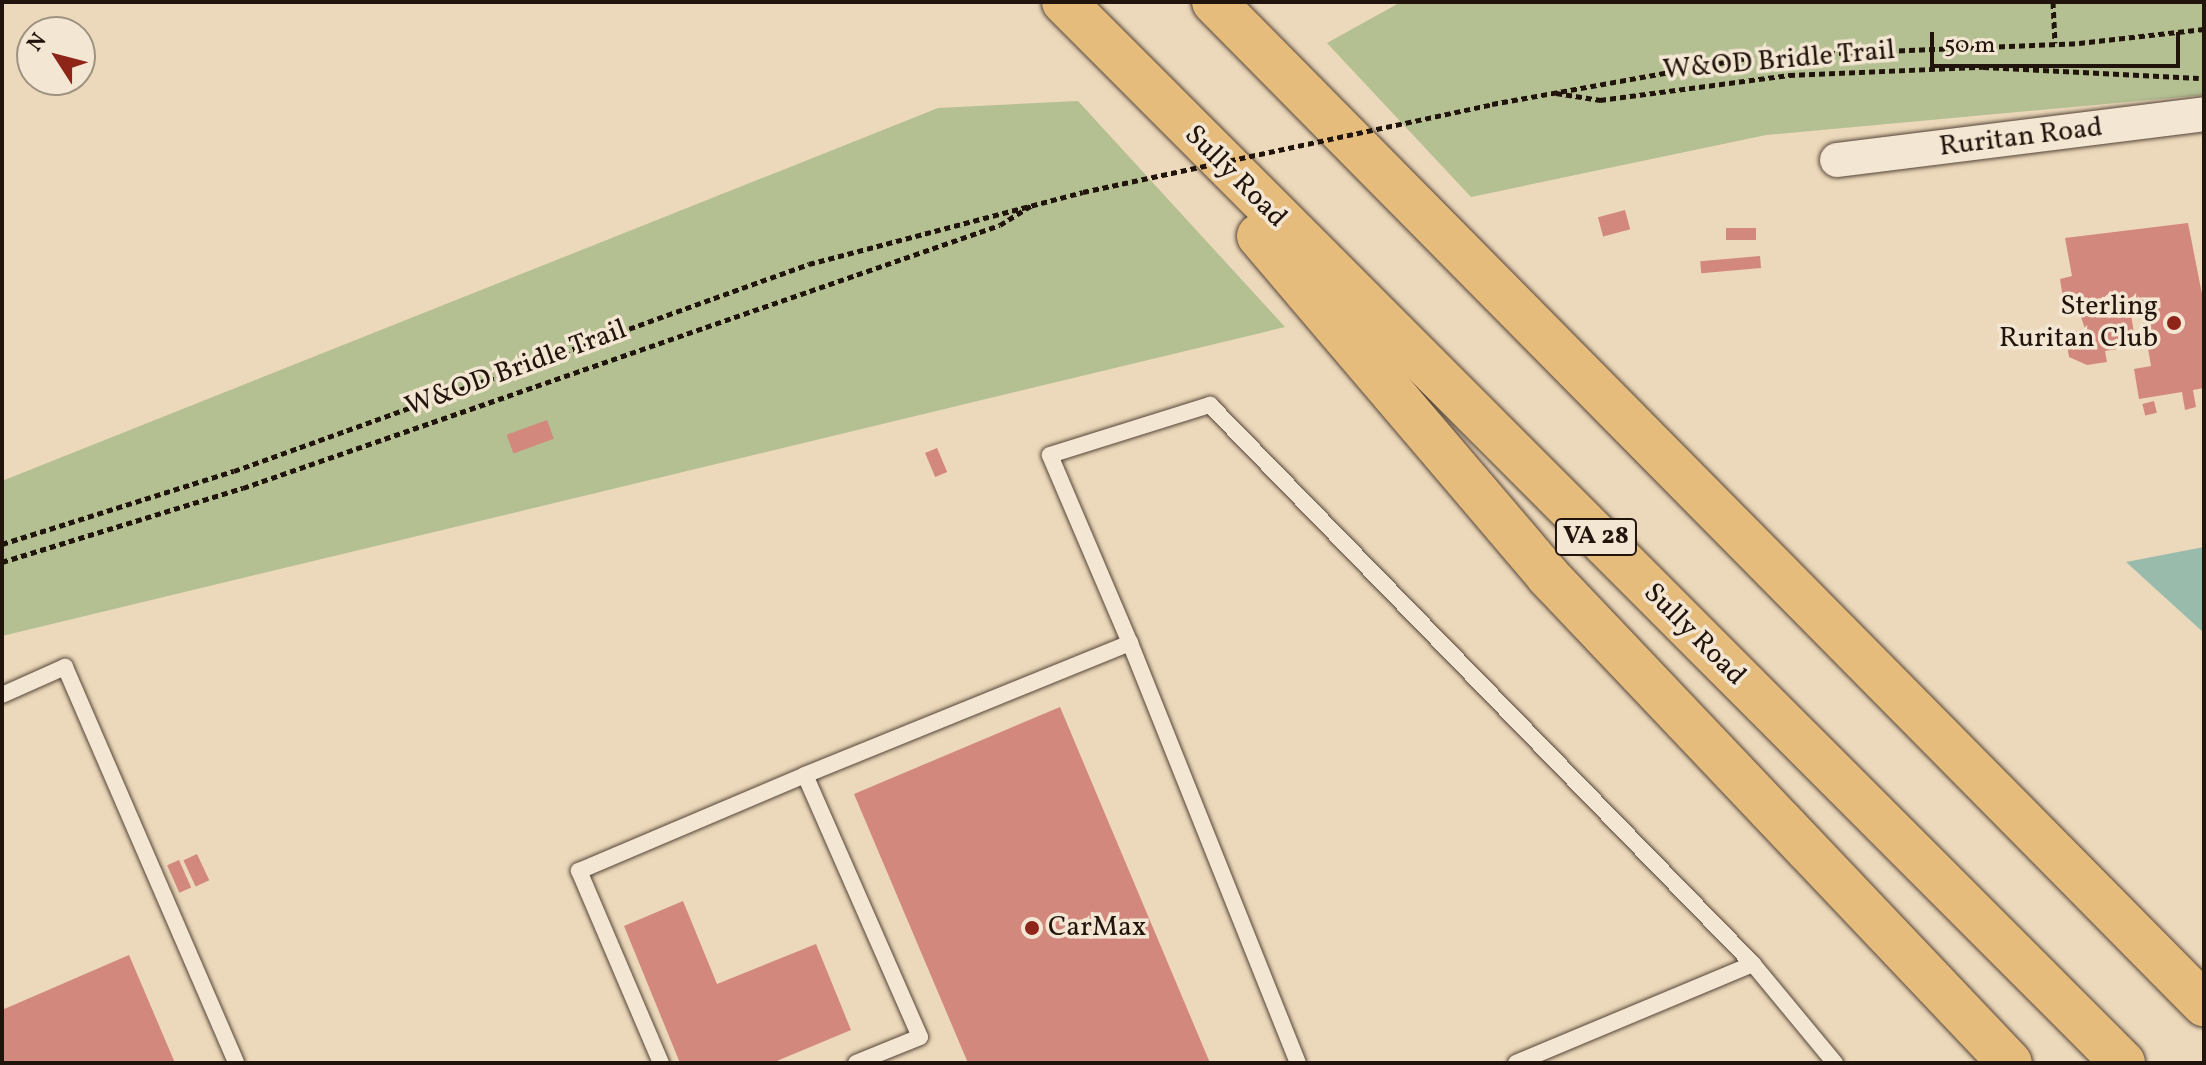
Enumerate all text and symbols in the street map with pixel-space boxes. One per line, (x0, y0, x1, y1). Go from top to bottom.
north arrow (16, 16, 96, 96)
scale bar (1934, 16, 2184, 66)
text: N (21, 27, 55, 58)
text: 50 m (1944, 29, 1996, 63)
street label: W&OD Bridle Trail (1661, 34, 1897, 88)
street label: Ruritan Road (1937, 111, 2105, 165)
street label: Sully Road (1176, 118, 1294, 236)
place label: Sterling Ruritan Club (1999, 290, 2158, 356)
street label: W&OD Bridle Trail (400, 313, 632, 425)
marker: Sterling Ruritan Club (2165, 314, 2183, 332)
road number: VA 28 (1554, 515, 1638, 559)
street label: Sully Road (1635, 576, 1753, 694)
place label: CarMax (1048, 911, 1146, 945)
marker: CarMax (1023, 919, 1041, 937)

